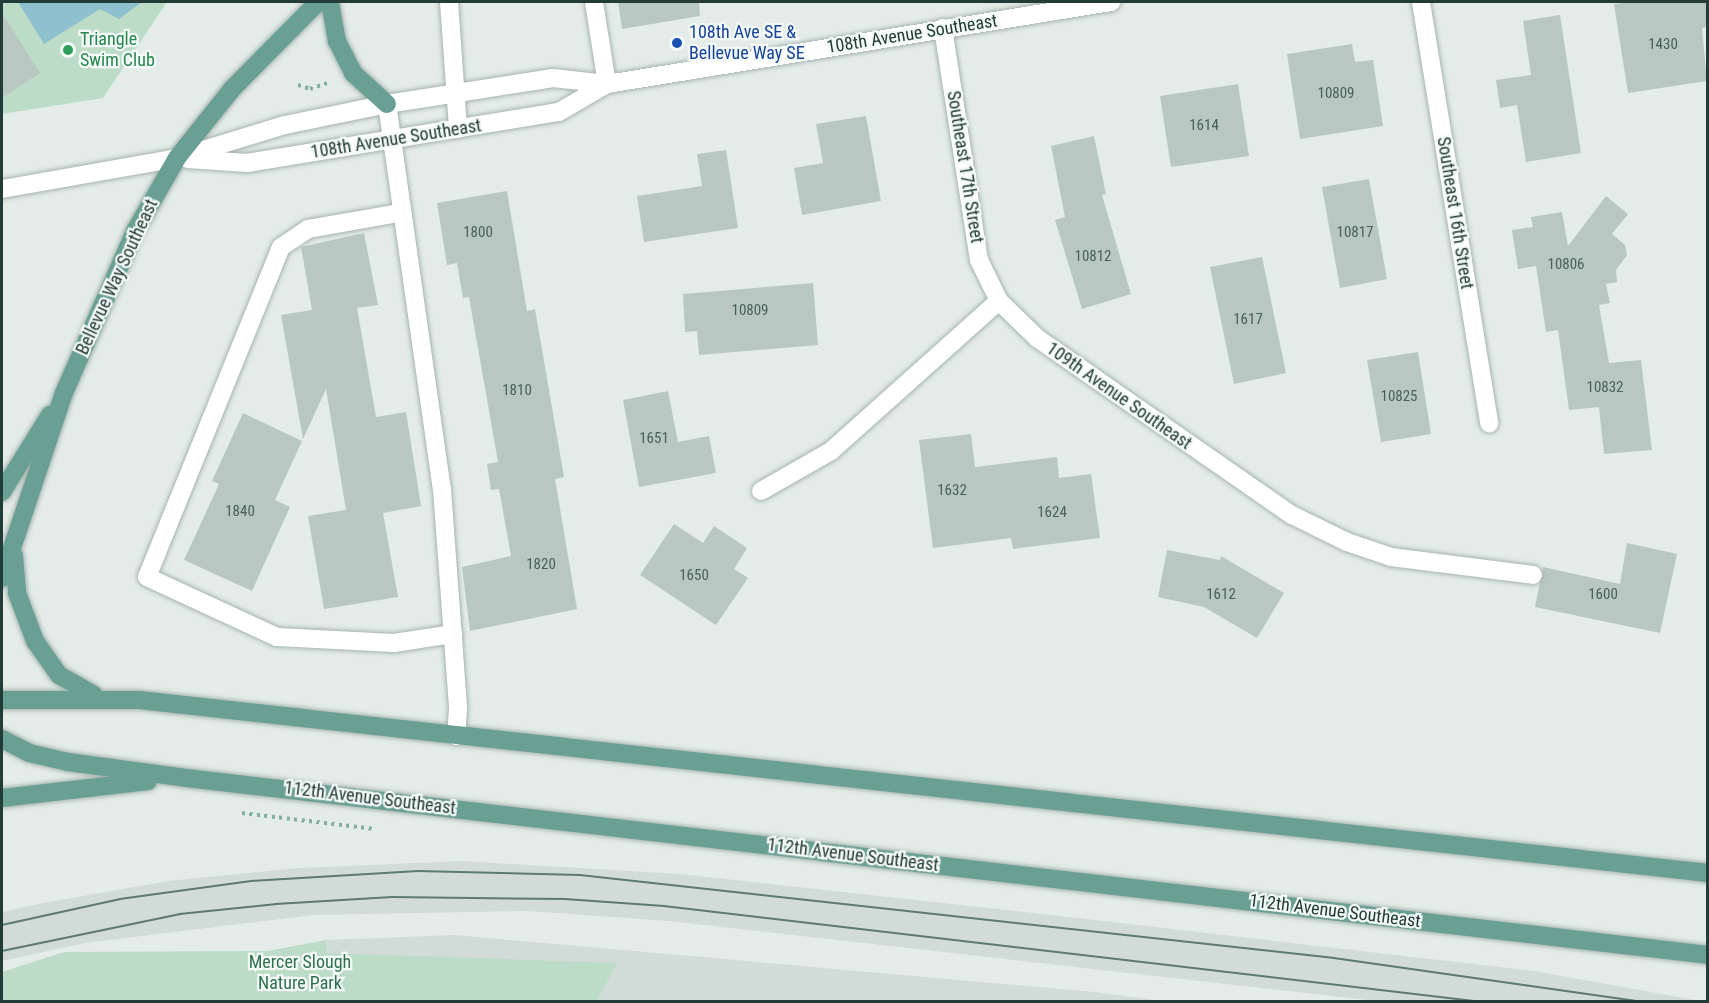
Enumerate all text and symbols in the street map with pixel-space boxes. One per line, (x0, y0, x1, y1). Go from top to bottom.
street label: 108th Avenue Southeast (825, 10, 999, 58)
place label: 108th Ave SE & Bellevue Way SE (689, 22, 805, 64)
place label: Triangle Swim Club (80, 29, 155, 72)
marker: 108th Ave SE & Bellevue Way SE (670, 36, 684, 50)
house number: 1430 (1648, 36, 1678, 54)
marker: Triangle Swim Club (61, 43, 75, 57)
house number: 10809 (1317, 85, 1355, 103)
street label: Southeast 17th Street (942, 89, 988, 245)
street label: 108th Avenue Southeast (309, 115, 483, 163)
house number: 1614 (1189, 117, 1219, 135)
street label: Southeast 16th Street (1432, 135, 1478, 291)
street label: Bellevue Way Southeast (71, 196, 163, 358)
house number: 1800 (463, 224, 493, 242)
house number: 10817 (1336, 224, 1374, 242)
house number: 10812 (1074, 248, 1112, 266)
house number: 10806 (1547, 256, 1585, 274)
house number: 10809 (731, 302, 769, 320)
house number: 1617 (1233, 311, 1263, 329)
street label: 109th Avenue Southeast (1042, 338, 1196, 454)
house number: 10832 (1586, 379, 1624, 397)
house number: 1810 (502, 382, 532, 400)
house number: 10825 (1380, 388, 1418, 406)
house number: 1651 (639, 430, 669, 448)
house number: 1632 (937, 482, 967, 500)
house number: 1840 (225, 503, 255, 521)
house number: 1624 (1037, 504, 1067, 522)
house number: 1820 (526, 556, 556, 574)
house number: 1650 (679, 567, 709, 585)
house number: 1612 (1206, 586, 1236, 604)
house number: 1600 (1588, 586, 1618, 604)
street label: 112th Avenue Southeast (283, 777, 457, 819)
street label: 112th Avenue Southeast (766, 834, 940, 876)
street label: 112th Avenue Southeast (1248, 890, 1422, 932)
park label: Mercer Slough Nature Park (249, 952, 351, 994)

